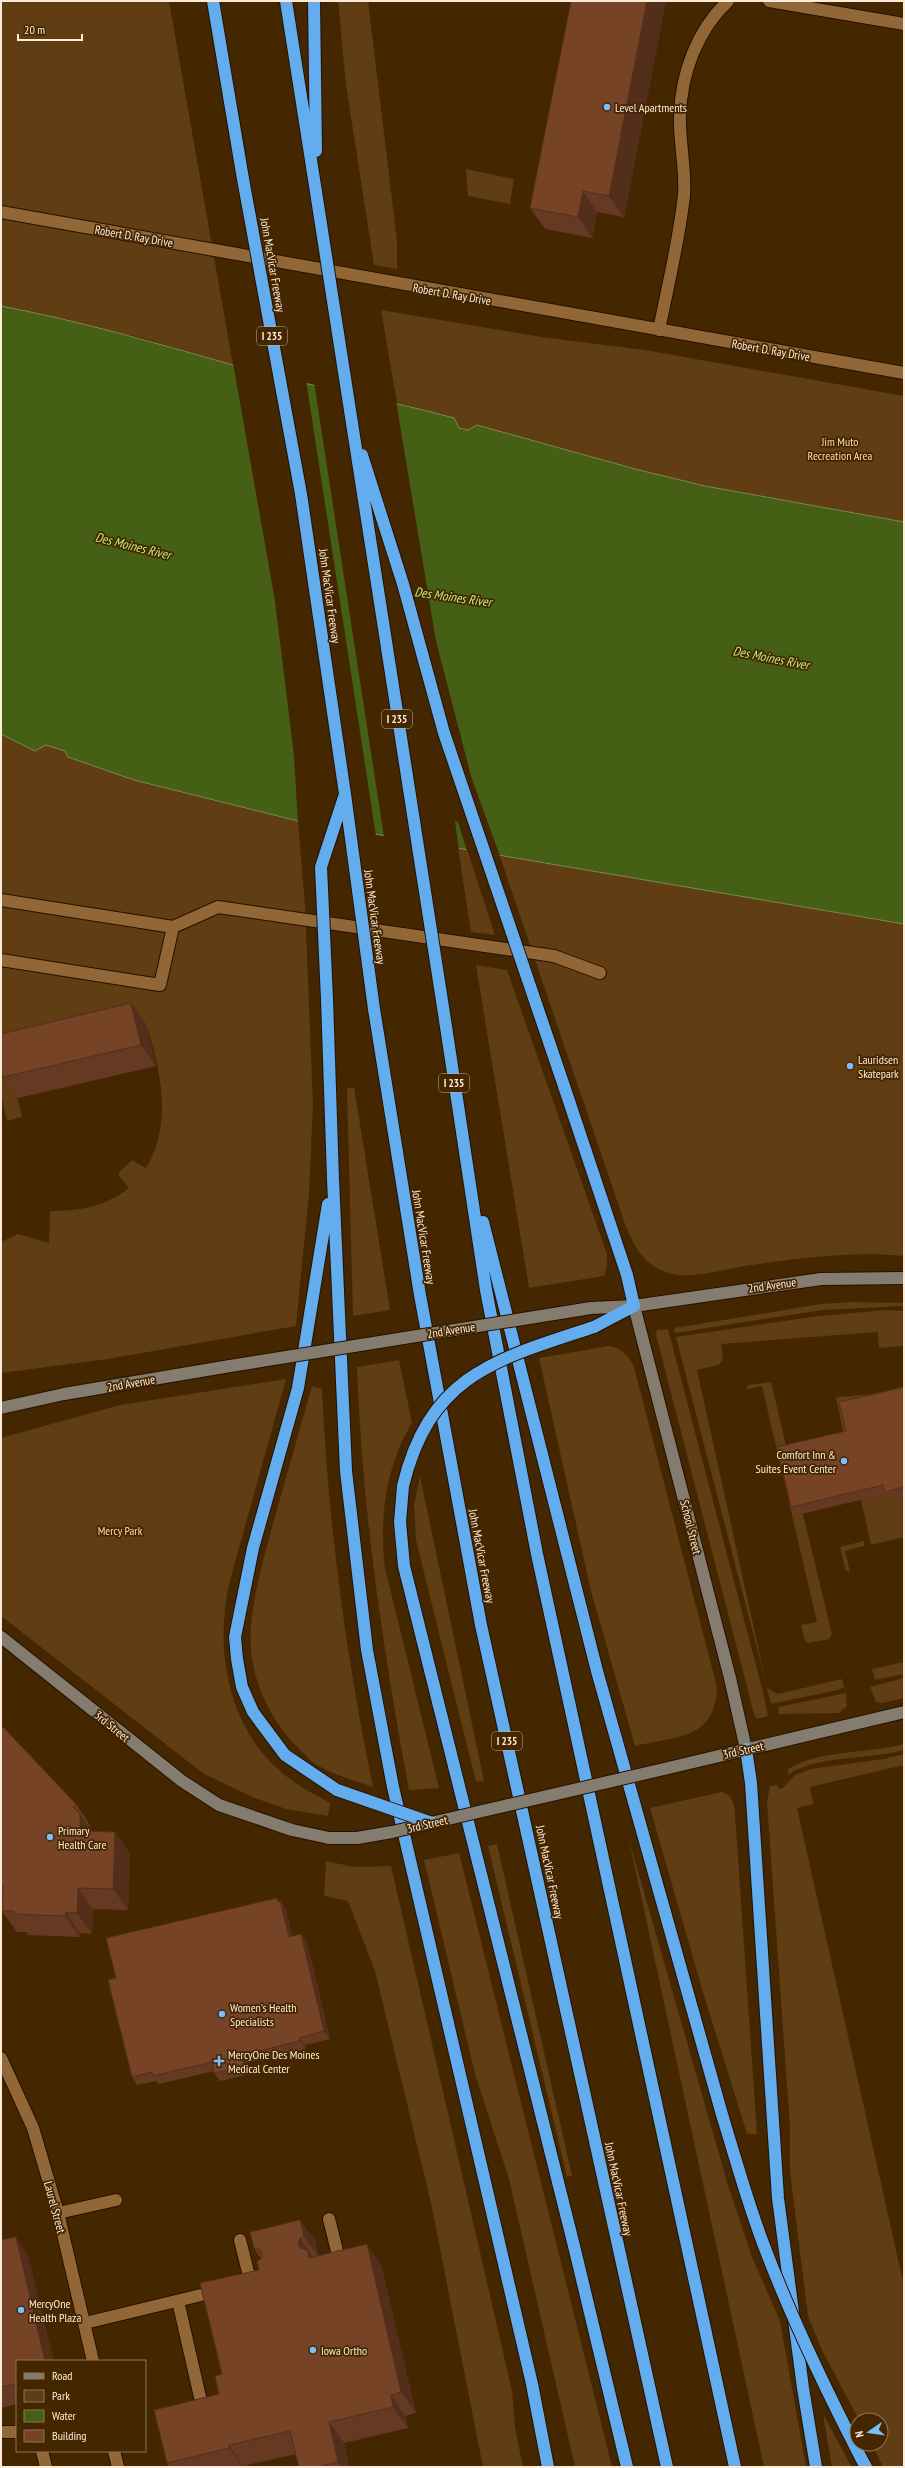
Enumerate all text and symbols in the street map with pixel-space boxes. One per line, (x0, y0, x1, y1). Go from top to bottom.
scale bar (18, 16, 82, 42)
text: 20 m (24, 22, 45, 37)
place label: Level Apartments (615, 100, 687, 115)
marker: Level Apartments (602, 102, 612, 112)
street label: John MacVicar Freeway (257, 216, 289, 314)
street label: Robert D. Ray Drive (94, 222, 174, 250)
street label: Robert D. Ray Drive (412, 280, 492, 308)
road number: I 235 (257, 327, 287, 345)
street label: Robert D. Ray Drive (731, 336, 811, 364)
park label: Jim Muto Recreation Area (808, 434, 873, 463)
water label: Des Moines River (93, 528, 175, 564)
street label: John MacVicar Freeway (316, 547, 344, 645)
water label: Des Moines River (414, 583, 495, 611)
water label: Des Moines River (731, 642, 813, 674)
road number: I 235 (382, 710, 412, 728)
street label: John MacVicar Freeway (361, 868, 389, 966)
place label: Lauridsen Skatepark (858, 1052, 899, 1081)
marker: Lauridsen Skatepark (845, 1061, 855, 1071)
road number: I 235 (439, 1074, 469, 1092)
street label: John MacVicar Freeway (409, 1188, 439, 1286)
street label: 2nd Avenue (747, 1274, 797, 1296)
street label: 2nd Avenue (426, 1319, 476, 1341)
street label: 2nd Avenue (106, 1371, 156, 1395)
place label: Comfort Inn & Suites Event Center (756, 1447, 837, 1476)
marker: Comfort Inn & Suites Event Center (839, 1456, 849, 1466)
street label: School Street (677, 1498, 705, 1556)
street label: John MacVicar Freeway (465, 1507, 499, 1605)
park label: Mercy Park (98, 1523, 143, 1538)
street label: 3rd Street (91, 1707, 133, 1745)
road number: I 235 (492, 1732, 522, 1750)
street label: 3rd Street (721, 1738, 765, 1762)
street label: 3rd Street (405, 1812, 449, 1836)
place label: Primary Health Care (58, 1823, 107, 1852)
street label: John MacVicar Freeway (533, 1823, 567, 1921)
marker: Primary Health Care (45, 1832, 55, 1842)
place label: Women's Health Specialists (230, 2000, 297, 2029)
marker: Women's Health Specialists (217, 2009, 227, 2019)
place label: MercyOne Des Moines Medical Center (228, 2047, 319, 2076)
marker: MercyOne Des Moines Medical Center (213, 2055, 225, 2067)
street label: John MacVicar Freeway (602, 2140, 636, 2238)
street label: Laurel Street (41, 2179, 69, 2235)
place label: MercyOne Health Plaza (29, 2296, 81, 2325)
marker: MercyOne Health Plaza (16, 2305, 26, 2315)
place label: Iowa Ortho (321, 2343, 367, 2358)
marker: Iowa Ortho (308, 2345, 318, 2355)
legend (16, 2360, 146, 2452)
text: Road (52, 2368, 72, 2383)
text: Park (52, 2388, 70, 2403)
text: Water (52, 2408, 77, 2423)
north arrow (849, 2412, 889, 2452)
text: Building (52, 2428, 87, 2443)
text: N (852, 2430, 867, 2439)

